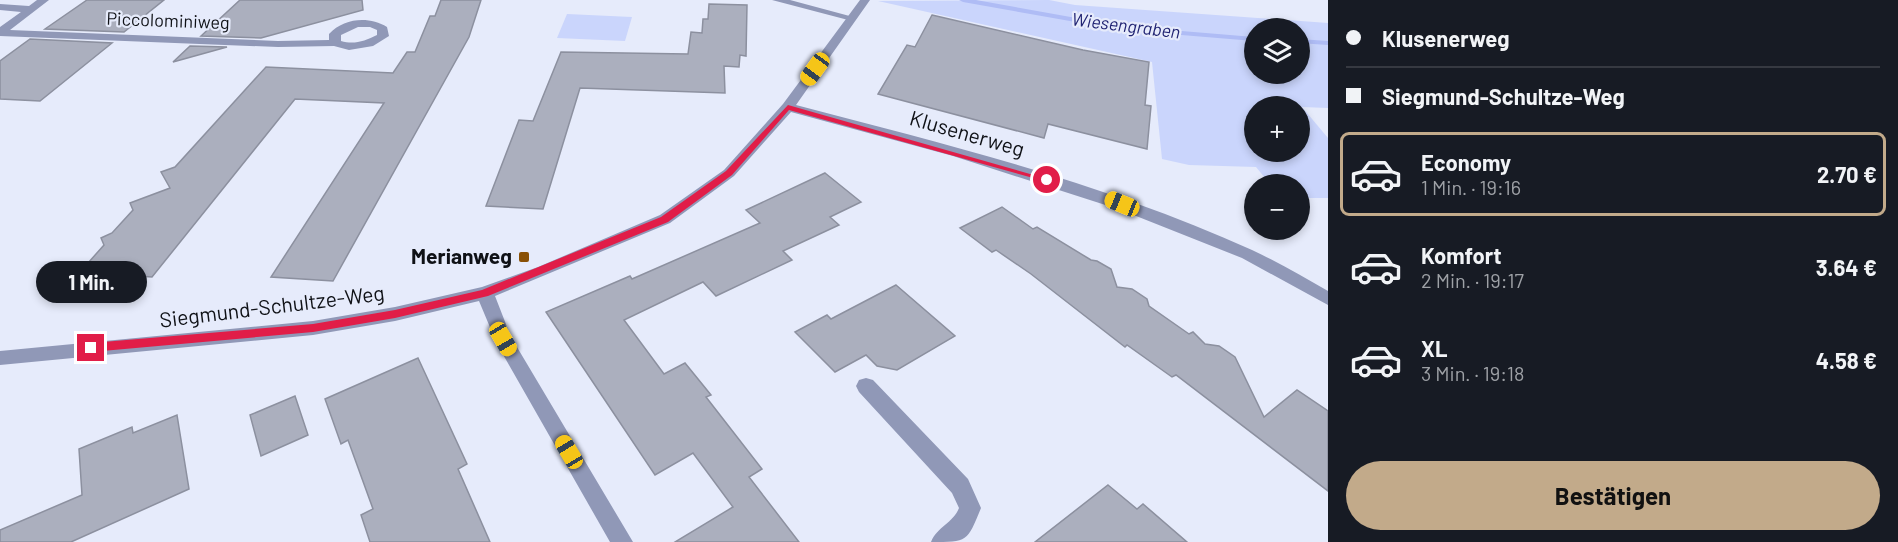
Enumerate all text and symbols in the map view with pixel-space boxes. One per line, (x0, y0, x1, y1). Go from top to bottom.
street label: Piccolominiweg (106, 7, 230, 33)
water label: Wiesengraben (1071, 7, 1182, 43)
map controls (1244, 18, 1310, 240)
button: layers (1244, 18, 1310, 84)
text: Klusenerweg (1382, 25, 1510, 51)
car (797, 49, 833, 89)
text: Siegmund-Schultze-Weg (1382, 83, 1625, 109)
button: + (1244, 96, 1310, 162)
street label: Klusenerweg (907, 104, 1028, 161)
icon: car (1349, 147, 1403, 201)
text: Economy (1421, 149, 1511, 175)
text: 2.70 € (1817, 161, 1877, 187)
route start (1033, 166, 1060, 193)
button: − (1244, 174, 1310, 240)
text: 1 Min. · 19:16 (1421, 175, 1521, 199)
car (1102, 189, 1142, 219)
icon: car (1349, 240, 1403, 294)
text: Komfort (1421, 242, 1502, 268)
place label: Merianweg (411, 243, 512, 268)
marker: Merianweg (517, 250, 531, 264)
text: 3.64 € (1816, 254, 1877, 280)
callout: 1 Min. (36, 261, 146, 303)
text: 2 Min. · 19:17 (1421, 268, 1524, 292)
text: 1 Min. (68, 270, 115, 294)
street label: Siegmund-Schultze-Weg (158, 279, 386, 332)
car (486, 319, 520, 359)
icon: car (1349, 333, 1403, 387)
route end (77, 334, 104, 361)
text: XL (1421, 335, 1447, 361)
text: 4.58 € (1816, 347, 1877, 373)
text: 3 Min. · 19:18 (1421, 361, 1524, 385)
car (552, 432, 586, 472)
button: Bestätigen (1346, 461, 1880, 530)

